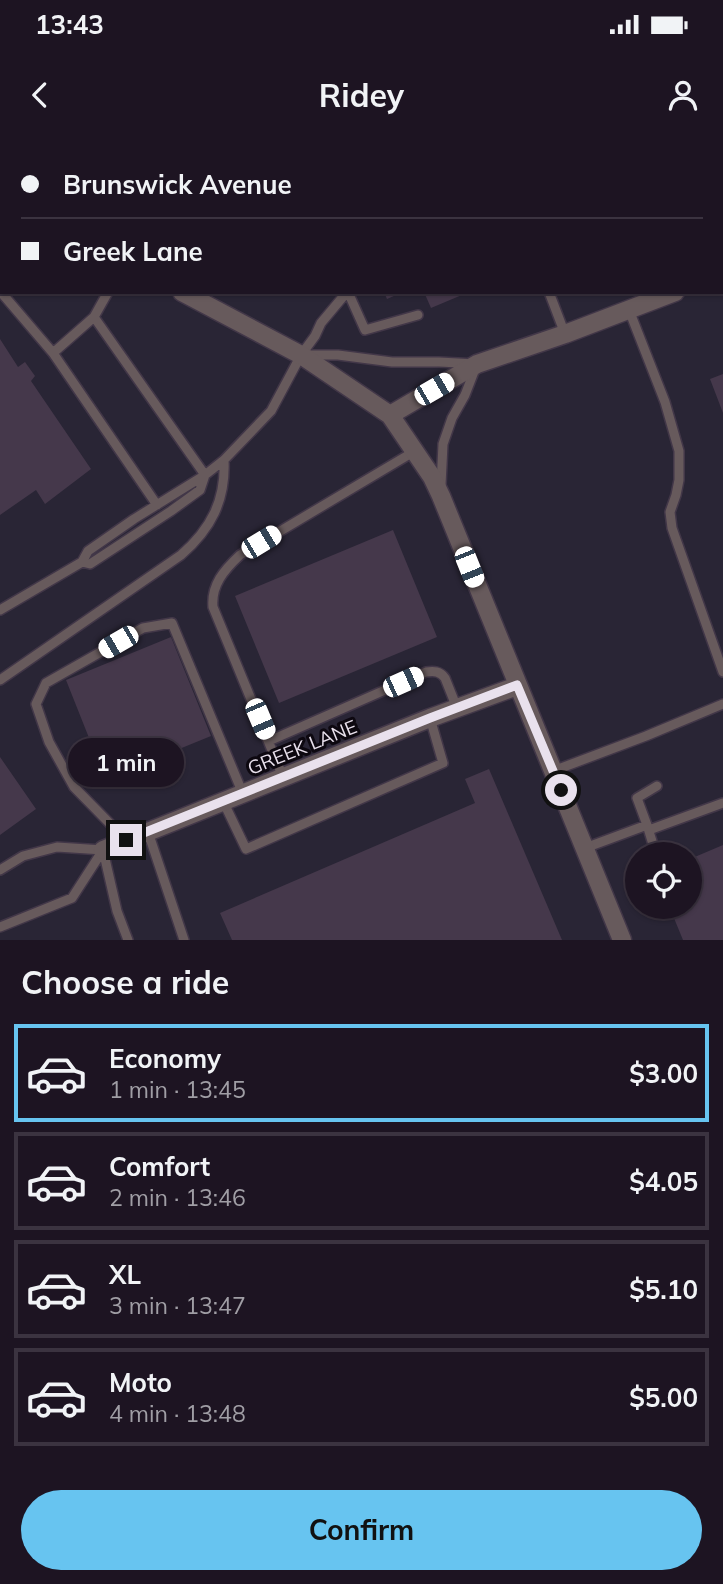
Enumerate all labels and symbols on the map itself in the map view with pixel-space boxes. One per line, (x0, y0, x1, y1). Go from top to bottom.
car (411, 369, 458, 409)
car (238, 522, 285, 562)
car (452, 544, 487, 590)
car (95, 622, 142, 662)
car (380, 664, 427, 700)
car (243, 696, 278, 742)
street label: GREEK LANE (244, 714, 360, 780)
callout: 1 min (68, 738, 184, 788)
route start (545, 774, 577, 806)
route end (110, 824, 142, 856)

